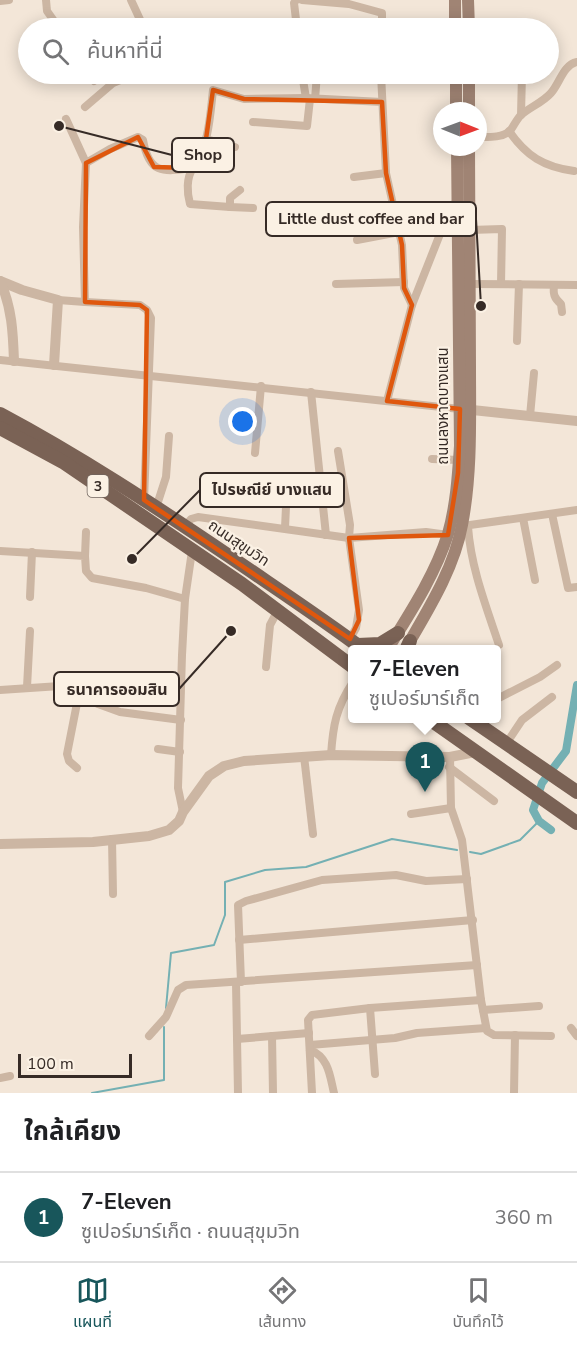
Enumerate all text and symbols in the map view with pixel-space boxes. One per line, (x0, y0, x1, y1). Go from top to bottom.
search box (18, 18, 559, 84)
icon: search (39, 35, 72, 68)
text: ค้นหาที่นี่ (87, 36, 163, 66)
north arrow (433, 102, 487, 156)
callout: Shop (172, 138, 234, 172)
text: Shop (184, 144, 222, 166)
callout: Little dust coffee and bar (266, 202, 476, 236)
text: Little dust coffee and bar (278, 208, 465, 230)
street label: ถนนลงหาดบางแสน (433, 347, 453, 465)
your location (228, 407, 257, 436)
callout: ไปรษณีย์ บางแสน (200, 473, 344, 507)
road number: 3 (88, 475, 108, 497)
text: ไปรษณีย์ บางแสน (212, 479, 332, 501)
street label: ถนนสุขุมวิท (204, 515, 274, 571)
popup (348, 645, 501, 723)
text: 7-Eleven (369, 654, 460, 684)
callout: ธนาคารออมสิน (54, 672, 179, 706)
text: ธนาคารออมสิน (66, 679, 168, 701)
text: ซูเปอร์มาร์เก็ต (369, 685, 480, 712)
pin: 1 (406, 742, 444, 792)
scale bar (18, 1051, 132, 1078)
text: 100 m (27, 1053, 74, 1075)
text: ใกล้เคียง (24, 1114, 121, 1149)
text: 7-Eleven (81, 1187, 172, 1217)
text: 1 (38, 1204, 50, 1231)
text: 360 m (495, 1204, 553, 1231)
text: ซูเปอร์มาร์เก็ต · ถนนสุขุมวิท (81, 1218, 300, 1245)
tab: แผนที่ (73, 1274, 112, 1334)
tab: เส้นทาง (258, 1274, 306, 1334)
tab: บันทึกไว้ (453, 1274, 504, 1334)

